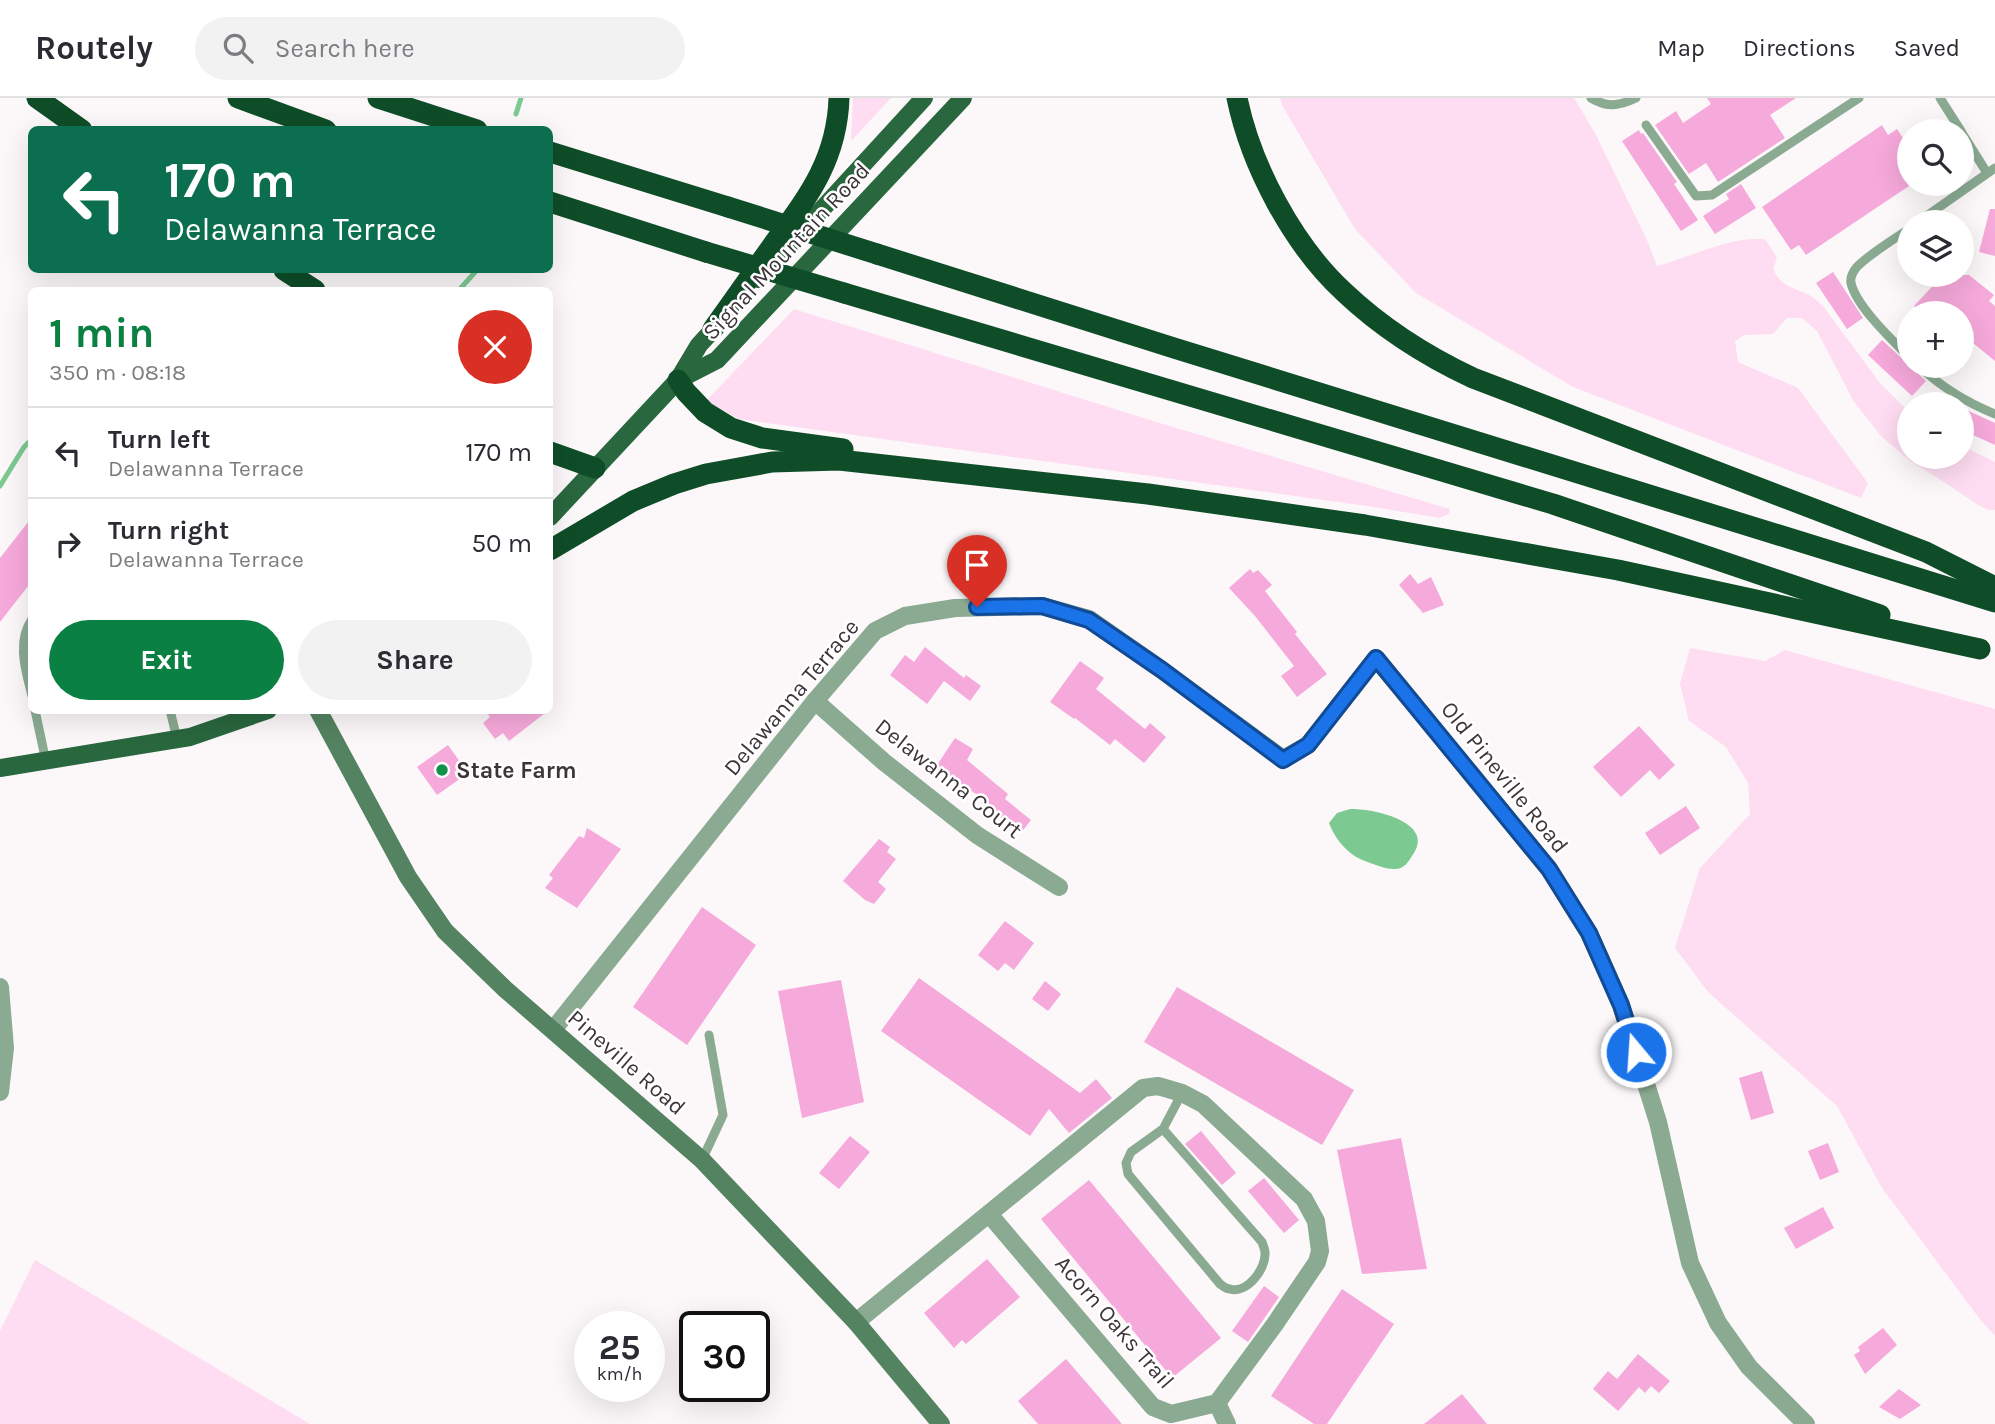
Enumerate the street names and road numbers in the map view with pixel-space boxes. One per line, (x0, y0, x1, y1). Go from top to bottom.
street label: Signal Mountain Road (697, 157, 876, 346)
street label: Delawanna Terrace (718, 614, 865, 781)
street label: Old Pineville Road (1435, 696, 1574, 859)
street label: Delawanna Court (870, 713, 1028, 844)
street label: Pineville Road (562, 1004, 691, 1121)
street label: Acorn Oaks Trail (1050, 1250, 1180, 1394)

